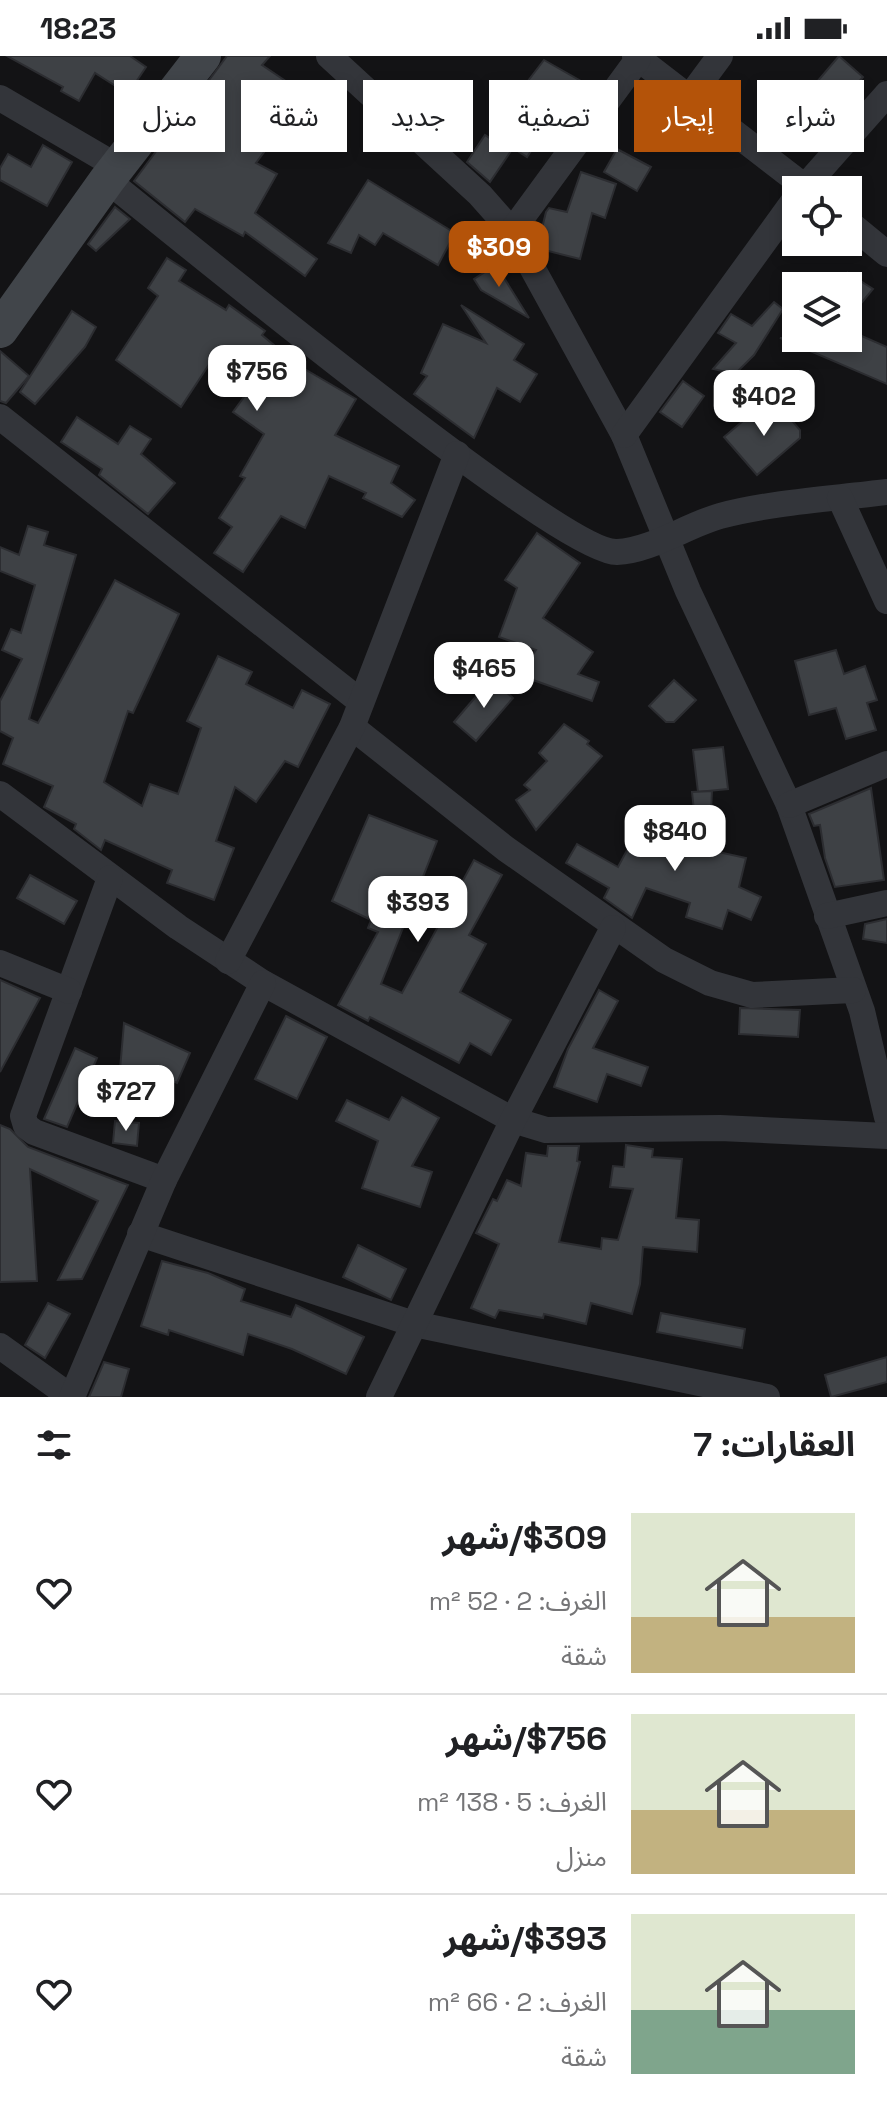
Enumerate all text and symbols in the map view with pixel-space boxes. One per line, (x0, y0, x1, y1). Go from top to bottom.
text: 18:23 (40, 9, 117, 48)
chip: منزل (114, 80, 225, 152)
chip: شقة (241, 80, 347, 152)
chip: جديد (363, 80, 473, 152)
chip: تصفية (489, 80, 618, 152)
chip: إيجار (634, 80, 741, 152)
chip: شراء (757, 80, 864, 152)
map controls (782, 176, 862, 352)
button: locate (782, 176, 862, 256)
pin: $309 (452, 221, 546, 289)
text: $309 (467, 230, 531, 264)
button: layers (782, 272, 862, 352)
pin: $756 (210, 345, 304, 413)
text: $756 (226, 354, 288, 388)
pin: $402 (717, 370, 811, 438)
text: $402 (732, 379, 796, 413)
pin: $465 (437, 642, 531, 710)
text: $465 (452, 651, 516, 685)
pin: $840 (628, 805, 722, 873)
text: $840 (643, 814, 707, 848)
pin: $393 (371, 876, 465, 944)
text: $393 (386, 885, 450, 919)
pin: $727 (79, 1065, 173, 1133)
text: $727 (96, 1074, 156, 1108)
icon: filters (32, 1423, 76, 1467)
text: العقارات: 7 (693, 1423, 855, 1466)
text: $309/شهر (442, 1516, 607, 1559)
icon: home (695, 1545, 791, 1641)
icon: heart (32, 1571, 76, 1615)
text: الغرف: 2 · 52 m² (429, 1584, 607, 1618)
text: شقة (561, 1639, 607, 1673)
text: $756/شهر (446, 1717, 607, 1760)
icon: home (695, 1746, 791, 1842)
icon: heart (32, 1772, 76, 1816)
text: الغرف: 5 · 138 m² (417, 1785, 607, 1819)
text: منزل (556, 1840, 607, 1874)
text: $393/شهر (444, 1917, 607, 1960)
icon: home (695, 1946, 791, 2042)
icon: heart (32, 1972, 76, 2016)
text: الغرف: 2 · 66 m² (428, 1985, 607, 2019)
text: شقة (561, 2040, 607, 2074)

